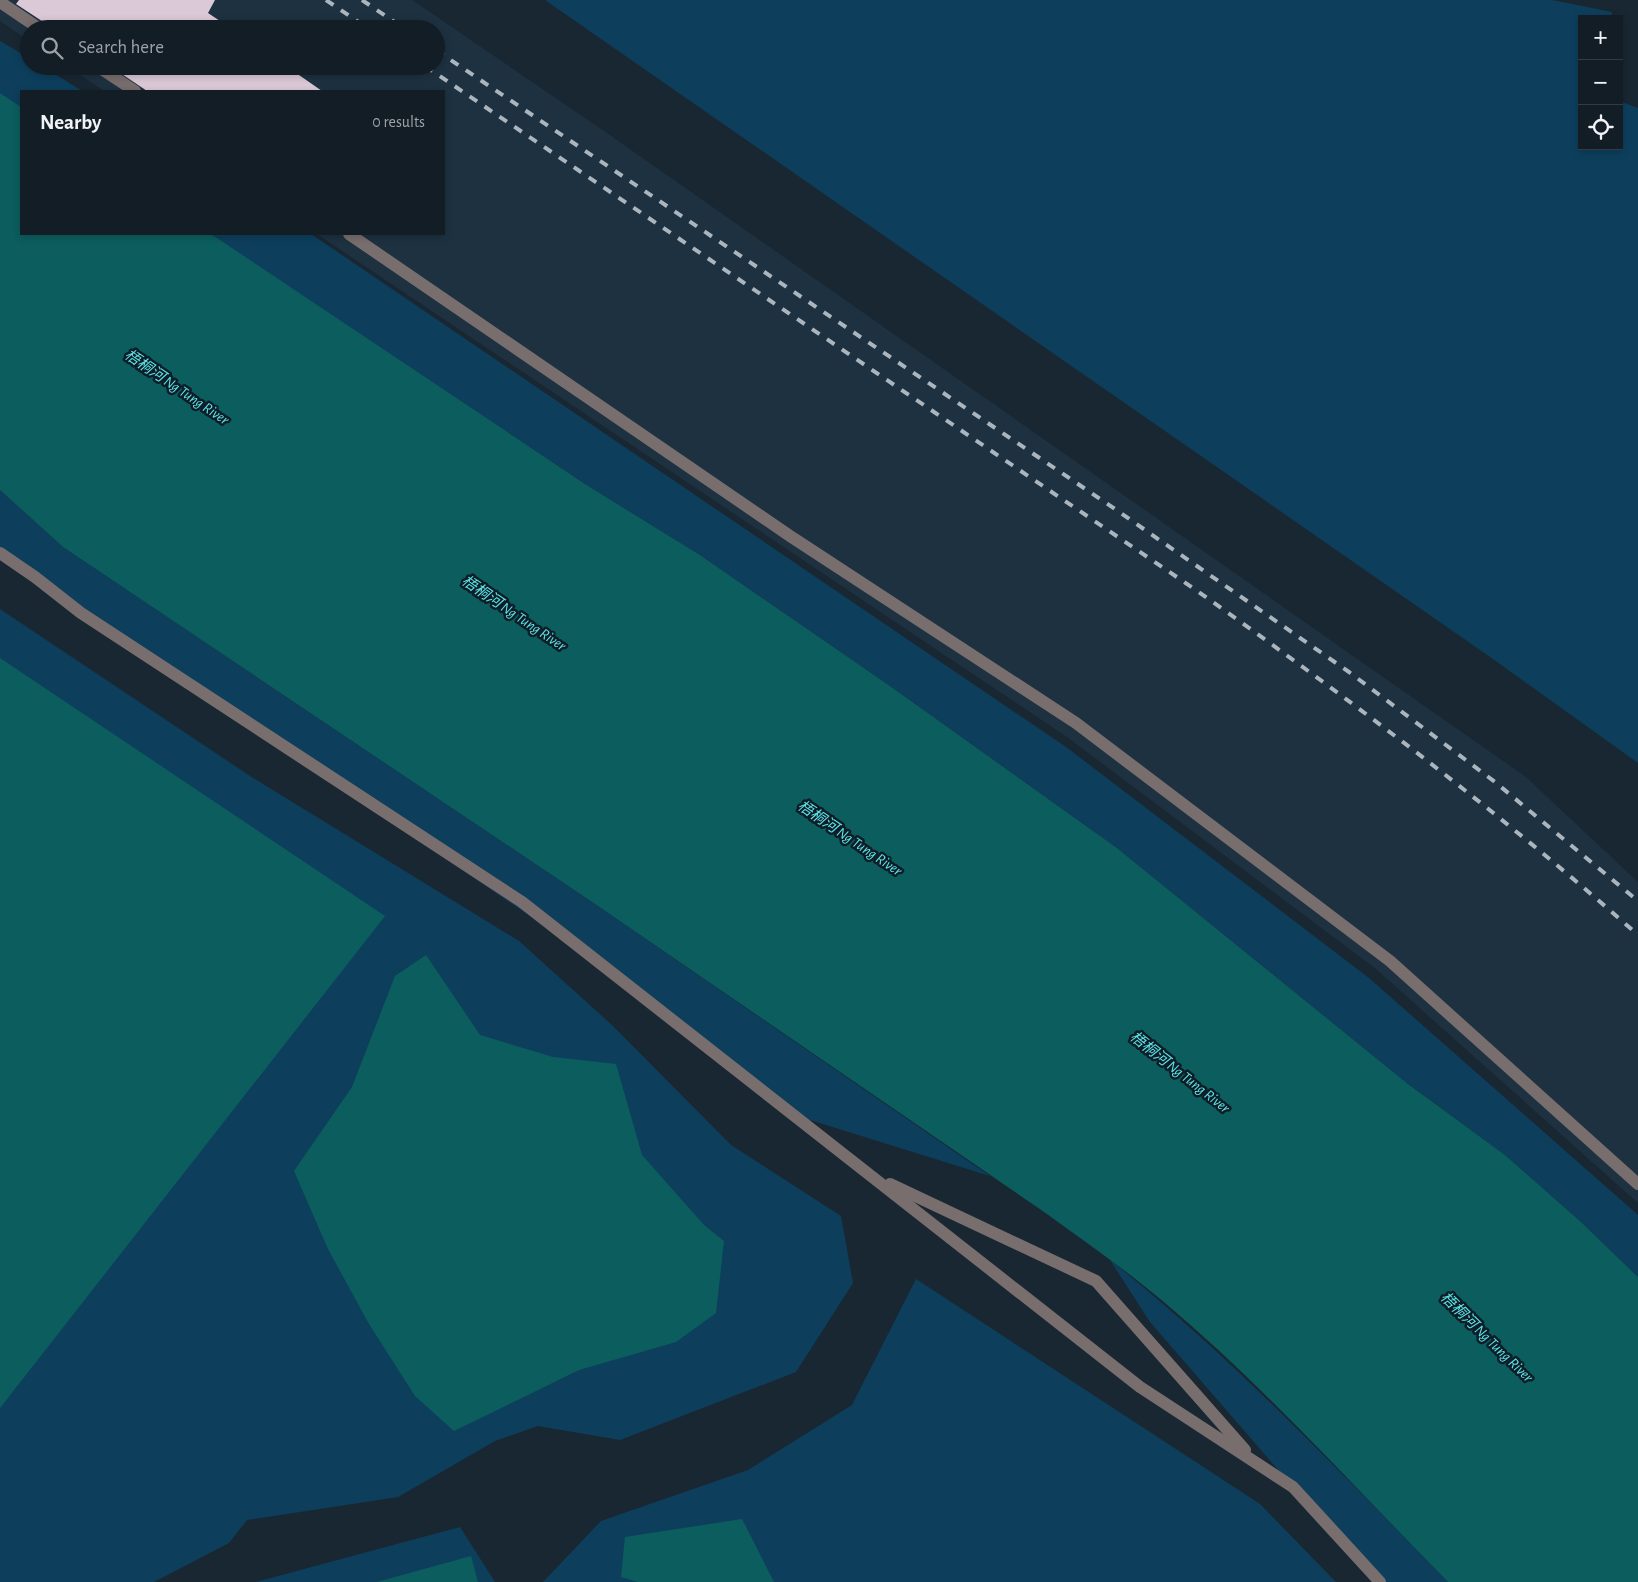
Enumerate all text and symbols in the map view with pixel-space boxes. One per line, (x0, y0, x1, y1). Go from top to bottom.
map controls (1578, 15, 1623, 150)
button: + (1578, 15, 1623, 60)
search box (20, 20, 445, 75)
icon: search (38, 34, 66, 62)
text: Search here (78, 38, 164, 57)
button: − (1578, 60, 1623, 105)
button: locate (1578, 105, 1623, 150)
text: Nearby (40, 112, 101, 133)
text: 0 results (372, 114, 425, 130)
water label: 梧桐河 Ng Tung River (122, 346, 233, 428)
water label: 梧桐河 Ng Tung River (459, 572, 570, 654)
water label: 梧桐河 Ng Tung River (795, 797, 906, 879)
water label: 梧桐河 Ng Tung River (1127, 1028, 1234, 1117)
water label: 梧桐河 Ng Tung River (1438, 1289, 1537, 1386)

